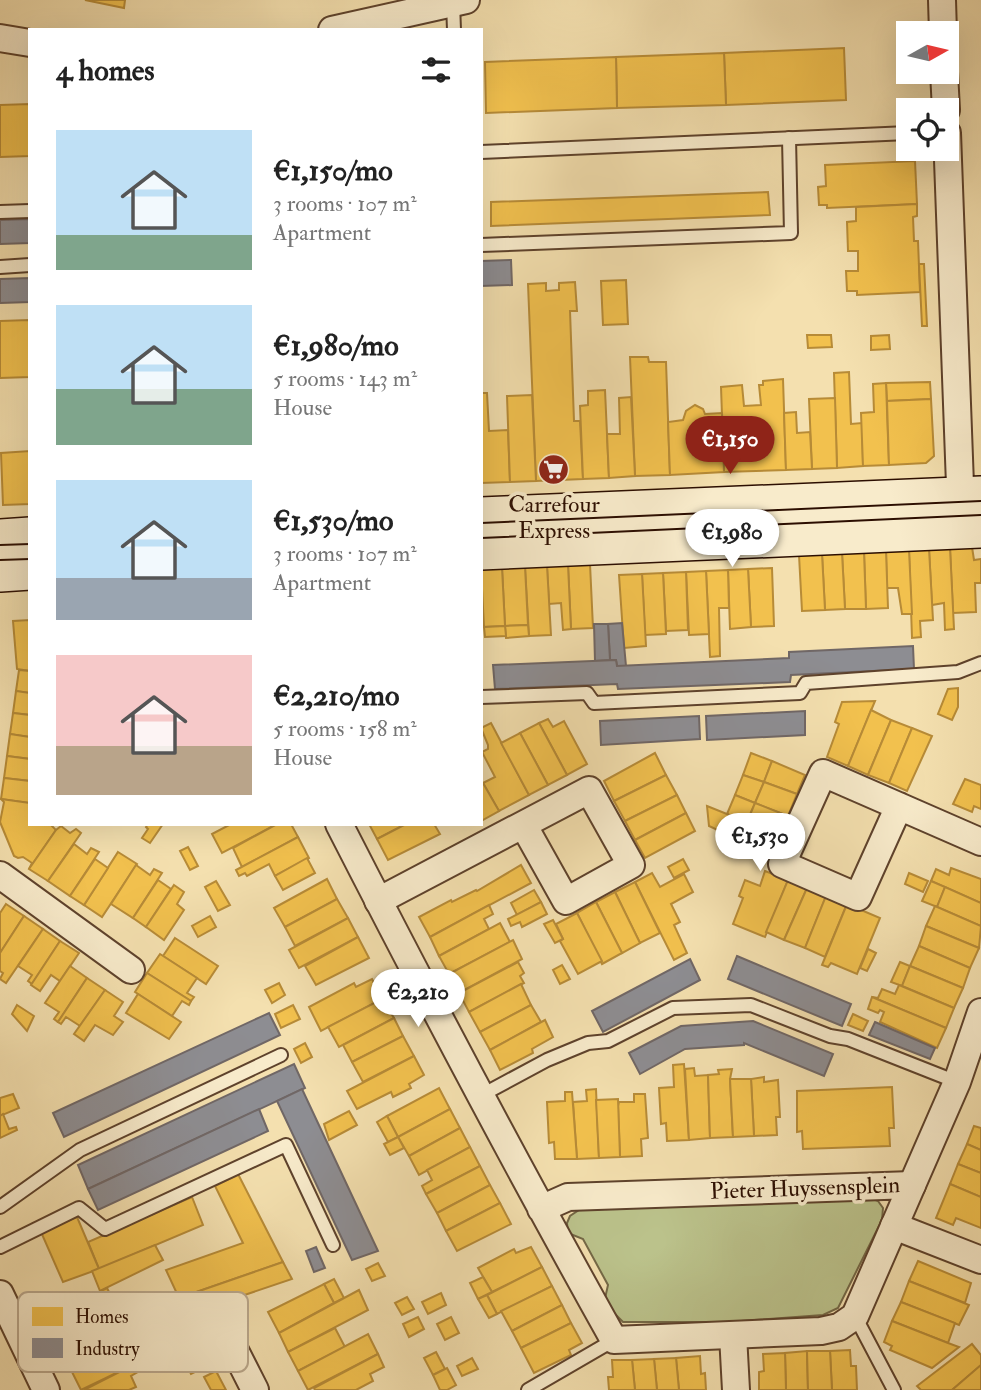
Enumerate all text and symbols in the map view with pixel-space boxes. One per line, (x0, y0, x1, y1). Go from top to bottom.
north arrow (896, 21, 959, 84)
map controls (896, 21, 959, 161)
icon: filters (417, 51, 455, 89)
text: 4 homes (56, 52, 155, 89)
button: locate (896, 98, 959, 161)
text: €1,150/mo (273, 152, 393, 189)
icon: home (112, 158, 196, 242)
text: 3 rooms · 107 m² (273, 189, 417, 218)
text: Apartment (273, 218, 371, 247)
text: €1,980/mo (273, 327, 399, 364)
icon: home (112, 333, 196, 417)
text: 5 rooms · 143 m² (273, 364, 417, 393)
text: House (273, 393, 332, 422)
pin: €1,150 (673, 416, 787, 476)
text: €1,150 (702, 424, 758, 453)
supermarket icon: Carrefour Express (537, 453, 571, 487)
place label: Carrefour Express (508, 490, 600, 546)
text: €1,530/mo (273, 502, 393, 539)
icon: home (112, 508, 196, 592)
pin: €1,980 (675, 510, 789, 569)
text: €1,980 (701, 517, 763, 546)
text: 3 rooms · 107 m² (273, 539, 417, 568)
text: Apartment (273, 568, 371, 597)
text: €2,210/mo (273, 677, 399, 714)
icon: home (112, 683, 196, 767)
text: 5 rooms · 158 m² (273, 714, 417, 743)
text: House (273, 743, 332, 772)
pin: €1,530 (703, 814, 817, 873)
text: €1,530 (731, 821, 789, 850)
pin: €2,210 (361, 970, 475, 1029)
text: €2,210 (387, 977, 449, 1006)
street label: Pieter Huyssensplein (709, 1170, 901, 1207)
legend (18, 1292, 248, 1372)
text: Homes (75, 1305, 129, 1329)
text: Industry (75, 1337, 140, 1361)

